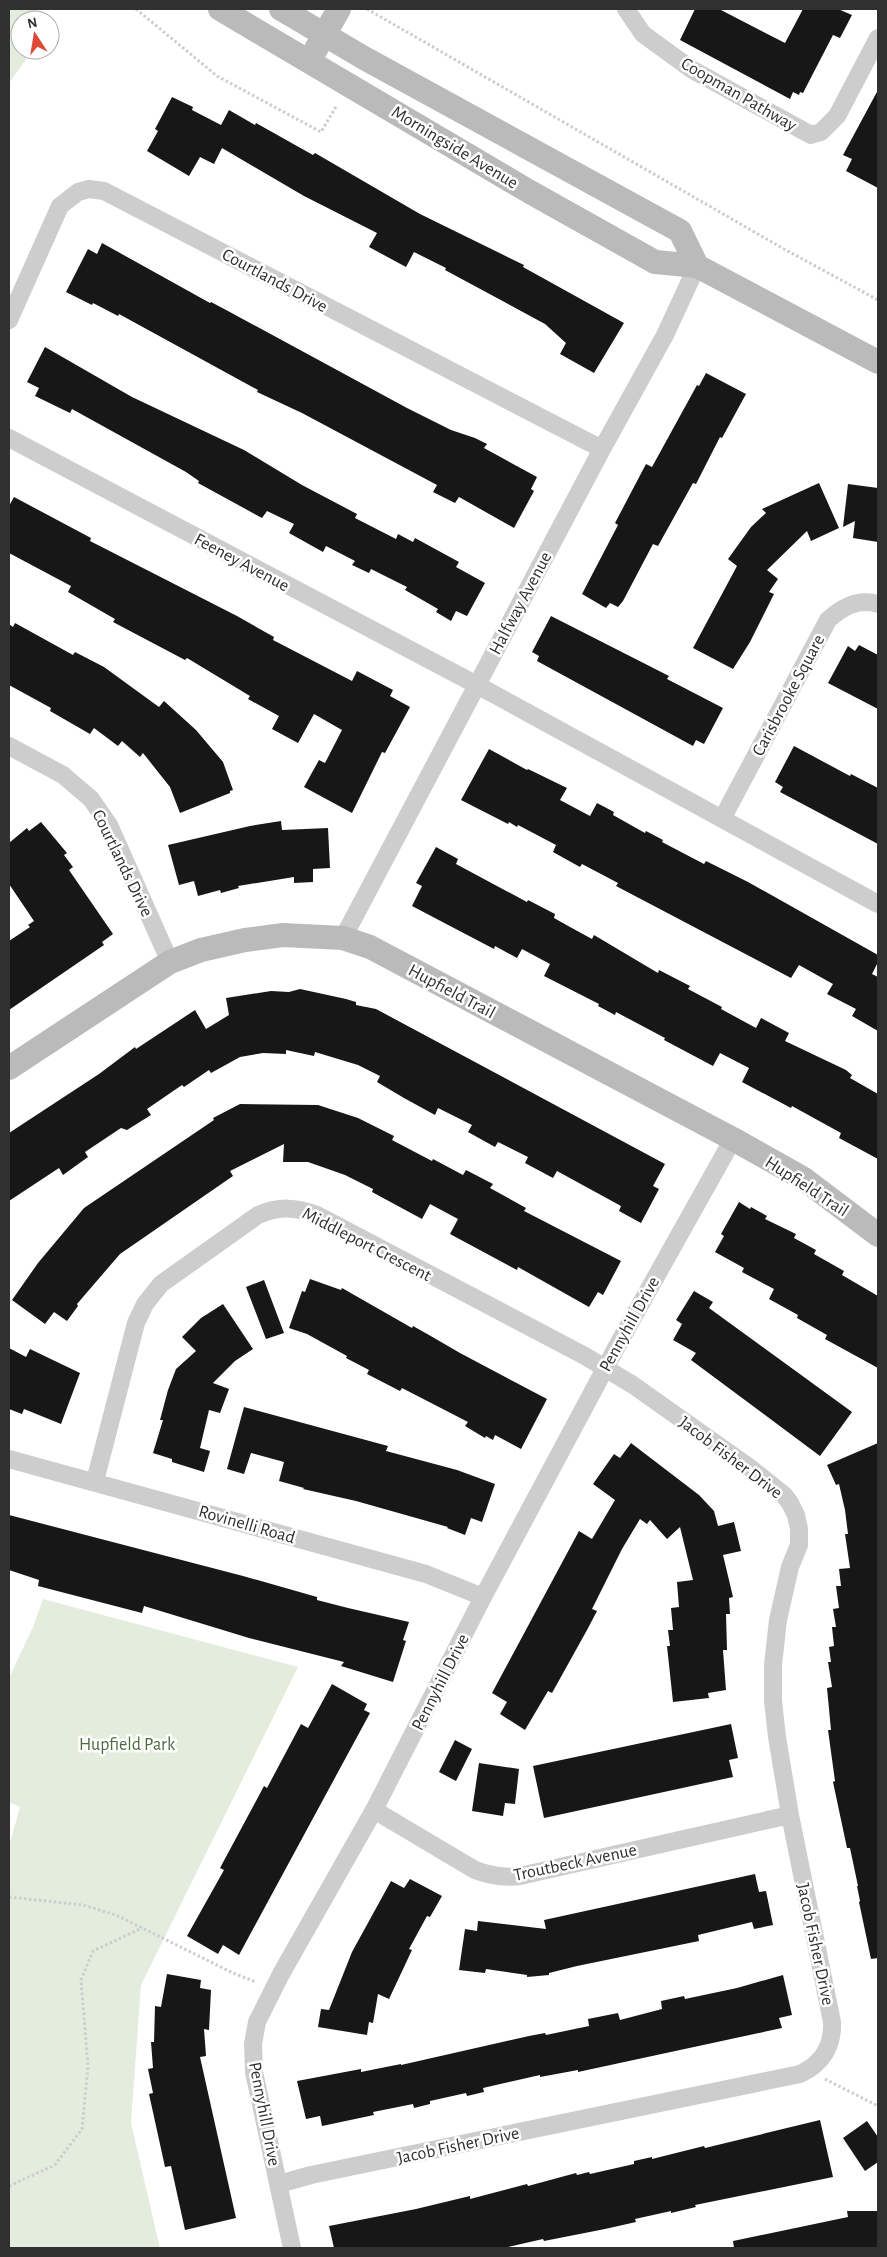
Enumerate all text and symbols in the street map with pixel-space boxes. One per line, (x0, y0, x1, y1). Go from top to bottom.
north arrow (10, 10, 60, 60)
text: N (26, 15, 39, 31)
street label: Coopman Pathway (678, 55, 800, 135)
street label: Morningside Avenue (388, 103, 521, 193)
street label: Courtlands Drive (219, 246, 330, 316)
street label: Feeney Avenue (191, 530, 292, 595)
street label: Halfway Avenue (486, 549, 555, 658)
street label: Carisbrooke Square (749, 632, 828, 759)
street label: Courtlands Drive (88, 807, 156, 920)
street label: Hupfield Trail (405, 962, 498, 1022)
street label: Hupfield Trail (761, 1153, 851, 1220)
street label: Middleport Crescent (299, 1205, 434, 1285)
street label: Pennyhill Drive (596, 1274, 663, 1375)
street label: Jacob Fisher Drive (675, 1413, 785, 1502)
street label: Rovinelli Road (196, 1503, 297, 1547)
street label: Pennyhill Drive (409, 1631, 473, 1734)
park label: Hupfield Park (79, 1736, 176, 1754)
street label: Troutbeck Avenue (512, 1841, 638, 1885)
street label: Jacob Fisher Drive (793, 1882, 837, 2007)
street label: Pennyhill Drive (245, 2061, 283, 2168)
street label: Jacob Fisher Drive (396, 2124, 521, 2168)

